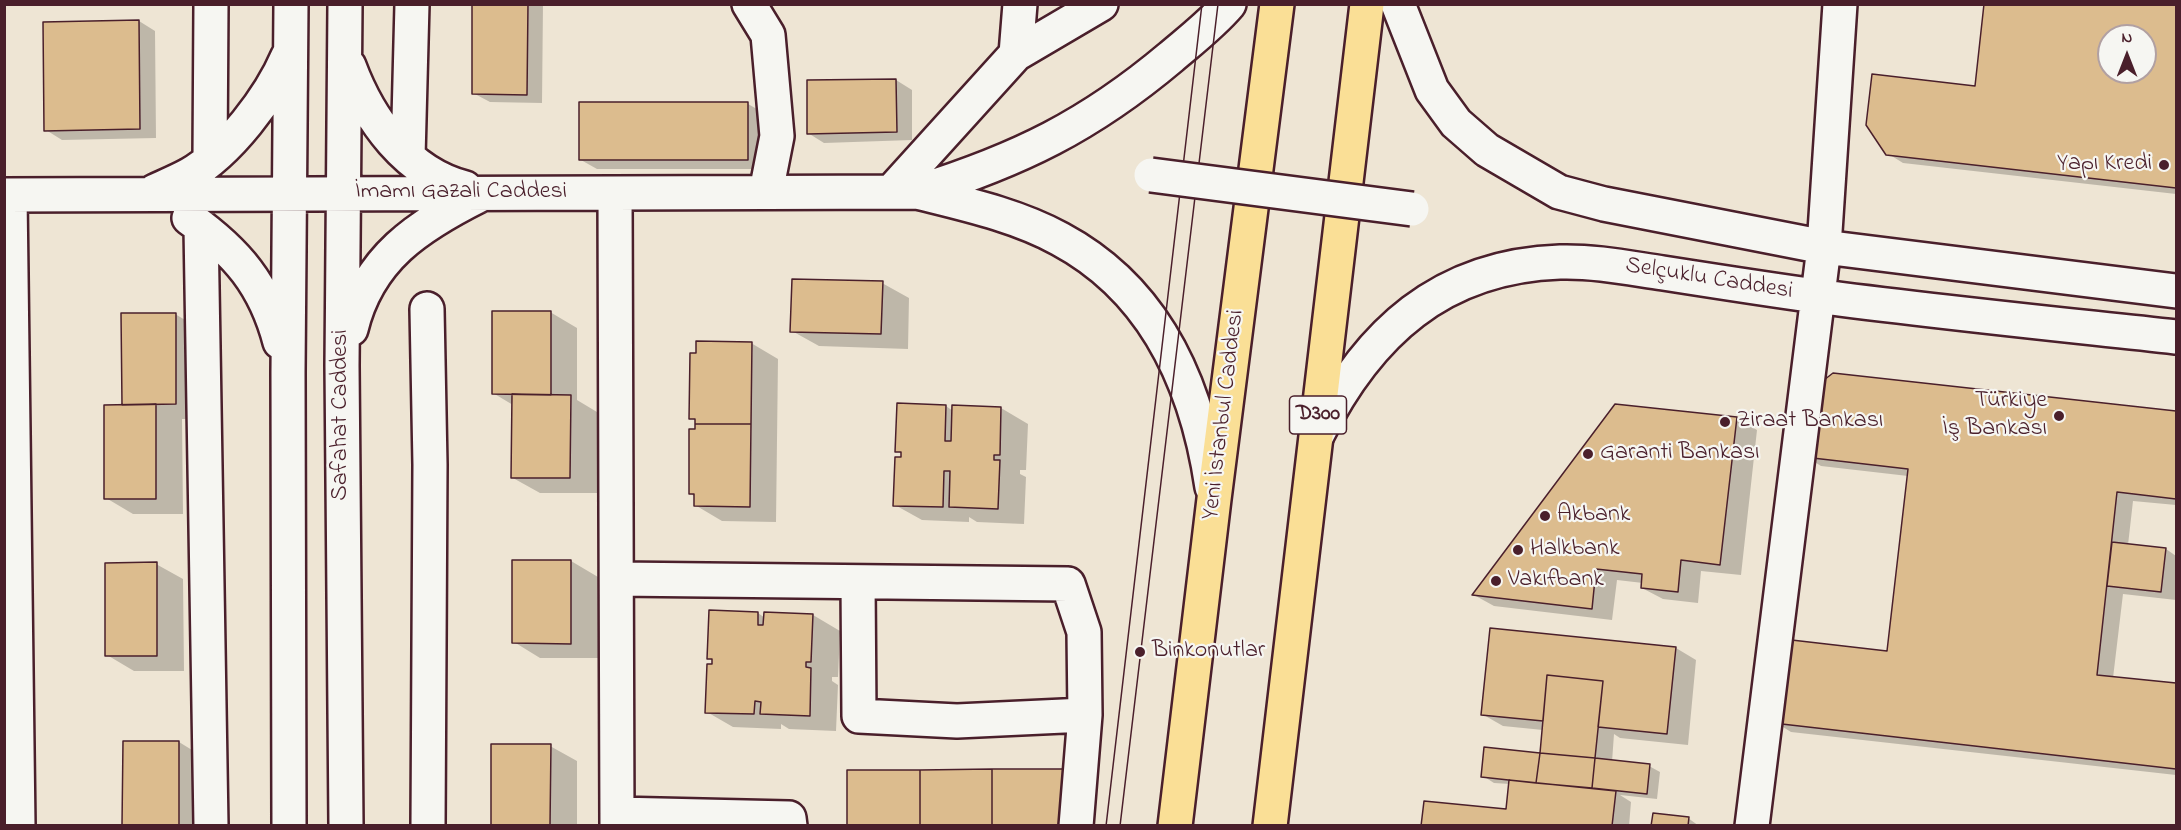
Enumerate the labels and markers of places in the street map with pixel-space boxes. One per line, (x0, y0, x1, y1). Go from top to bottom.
place label: Yapı Kredi (2057, 151, 2152, 179)
marker: Yapı Kredi (2157, 158, 2171, 172)
place label: Türkiye İş Bankası (1942, 388, 2047, 444)
place label: Ziraat Bankası (1737, 408, 1883, 436)
marker: Türkiye İş Bankası (2052, 409, 2066, 423)
marker: Ziraat Bankası (1718, 415, 1732, 429)
place label: Garanti Bankası (1600, 440, 1760, 468)
marker: Garanti Bankası (1581, 447, 1595, 461)
place label: Akbank (1557, 502, 1630, 530)
marker: Akbank (1538, 509, 1552, 523)
place label: Halkbank (1530, 536, 1619, 564)
marker: Halkbank (1511, 543, 1525, 557)
place label: Vakıfbank (1508, 567, 1604, 595)
marker: Vakıfbank (1489, 574, 1503, 588)
place label: Binkonutlar (1152, 638, 1265, 666)
marker: Binkonutlar (1133, 645, 1147, 659)

